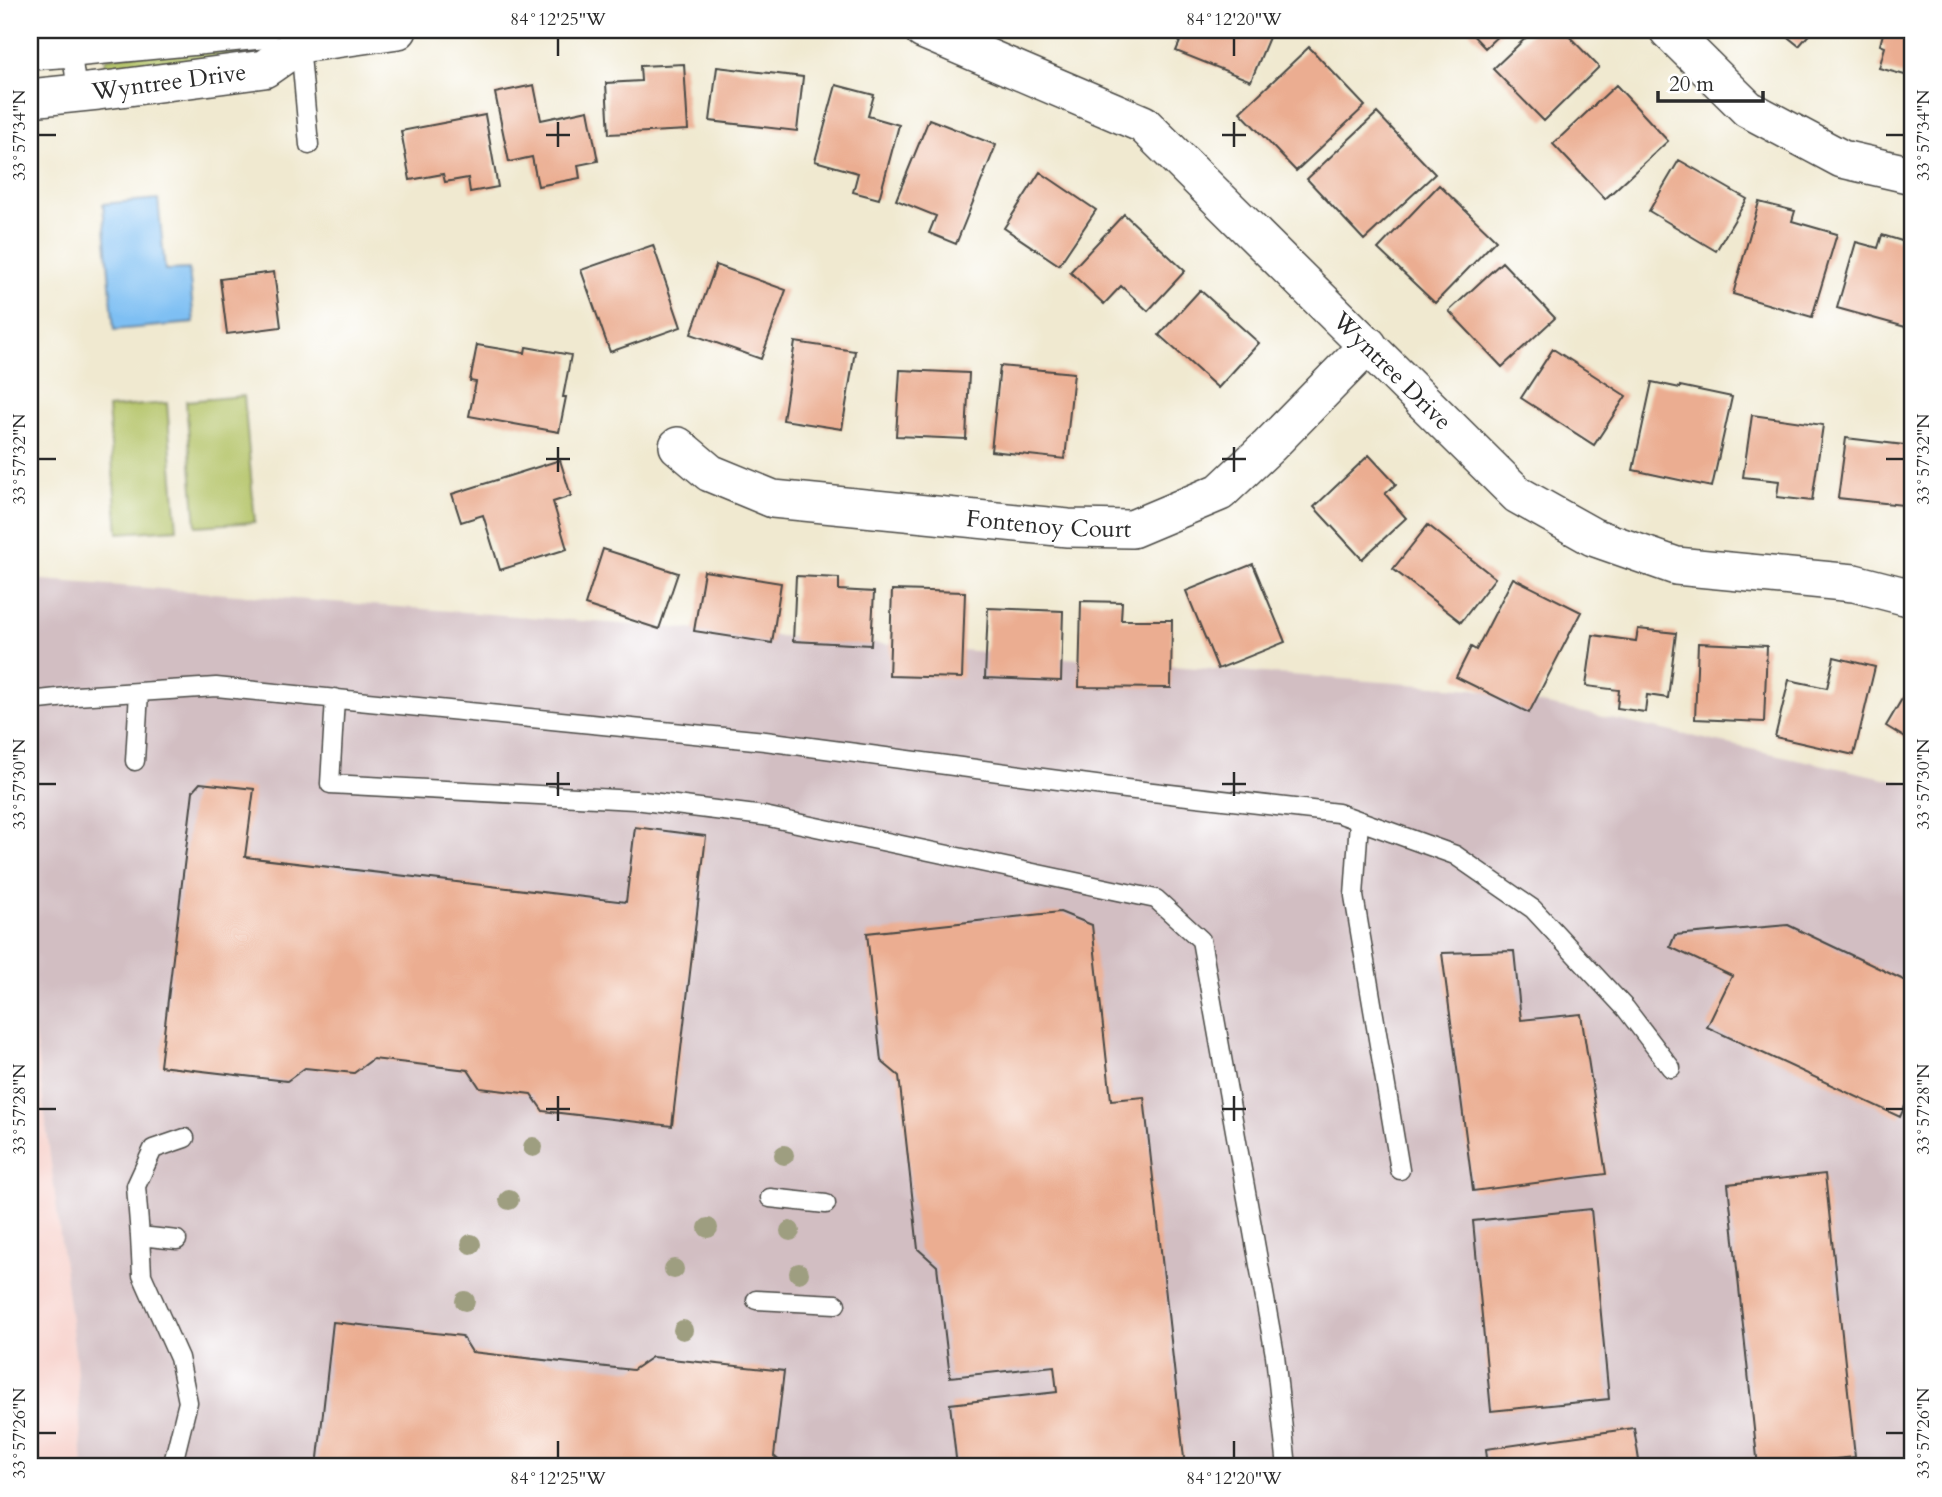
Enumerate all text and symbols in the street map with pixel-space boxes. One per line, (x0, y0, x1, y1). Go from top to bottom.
text: 84°12'25"W (510, 7, 606, 32)
text: 84°12'20"W (1186, 7, 1282, 32)
street label: Wyntree Drive (89, 56, 248, 109)
scale bar (1658, 60, 1764, 104)
text: 20 m (1669, 70, 1714, 99)
text: 33°57'34"N (7, 89, 32, 181)
text: 33°57'34"N (1911, 89, 1936, 181)
street label: Wyntree Drive (1324, 304, 1459, 437)
text: 33°57'32"N (7, 413, 32, 505)
text: 33°57'32"N (1911, 413, 1936, 505)
street label: Fontenoy Court (965, 502, 1132, 546)
text: 33°57'30"N (7, 738, 32, 830)
text: 33°57'30"N (1911, 738, 1936, 830)
text: 33°57'28"N (7, 1063, 32, 1155)
text: 33°57'28"N (1911, 1063, 1936, 1155)
text: 33°57'26"N (7, 1387, 32, 1479)
text: 33°57'26"N (1911, 1387, 1936, 1479)
text: 84°12'25"W (510, 1466, 606, 1491)
text: 84°12'20"W (1186, 1466, 1282, 1491)

